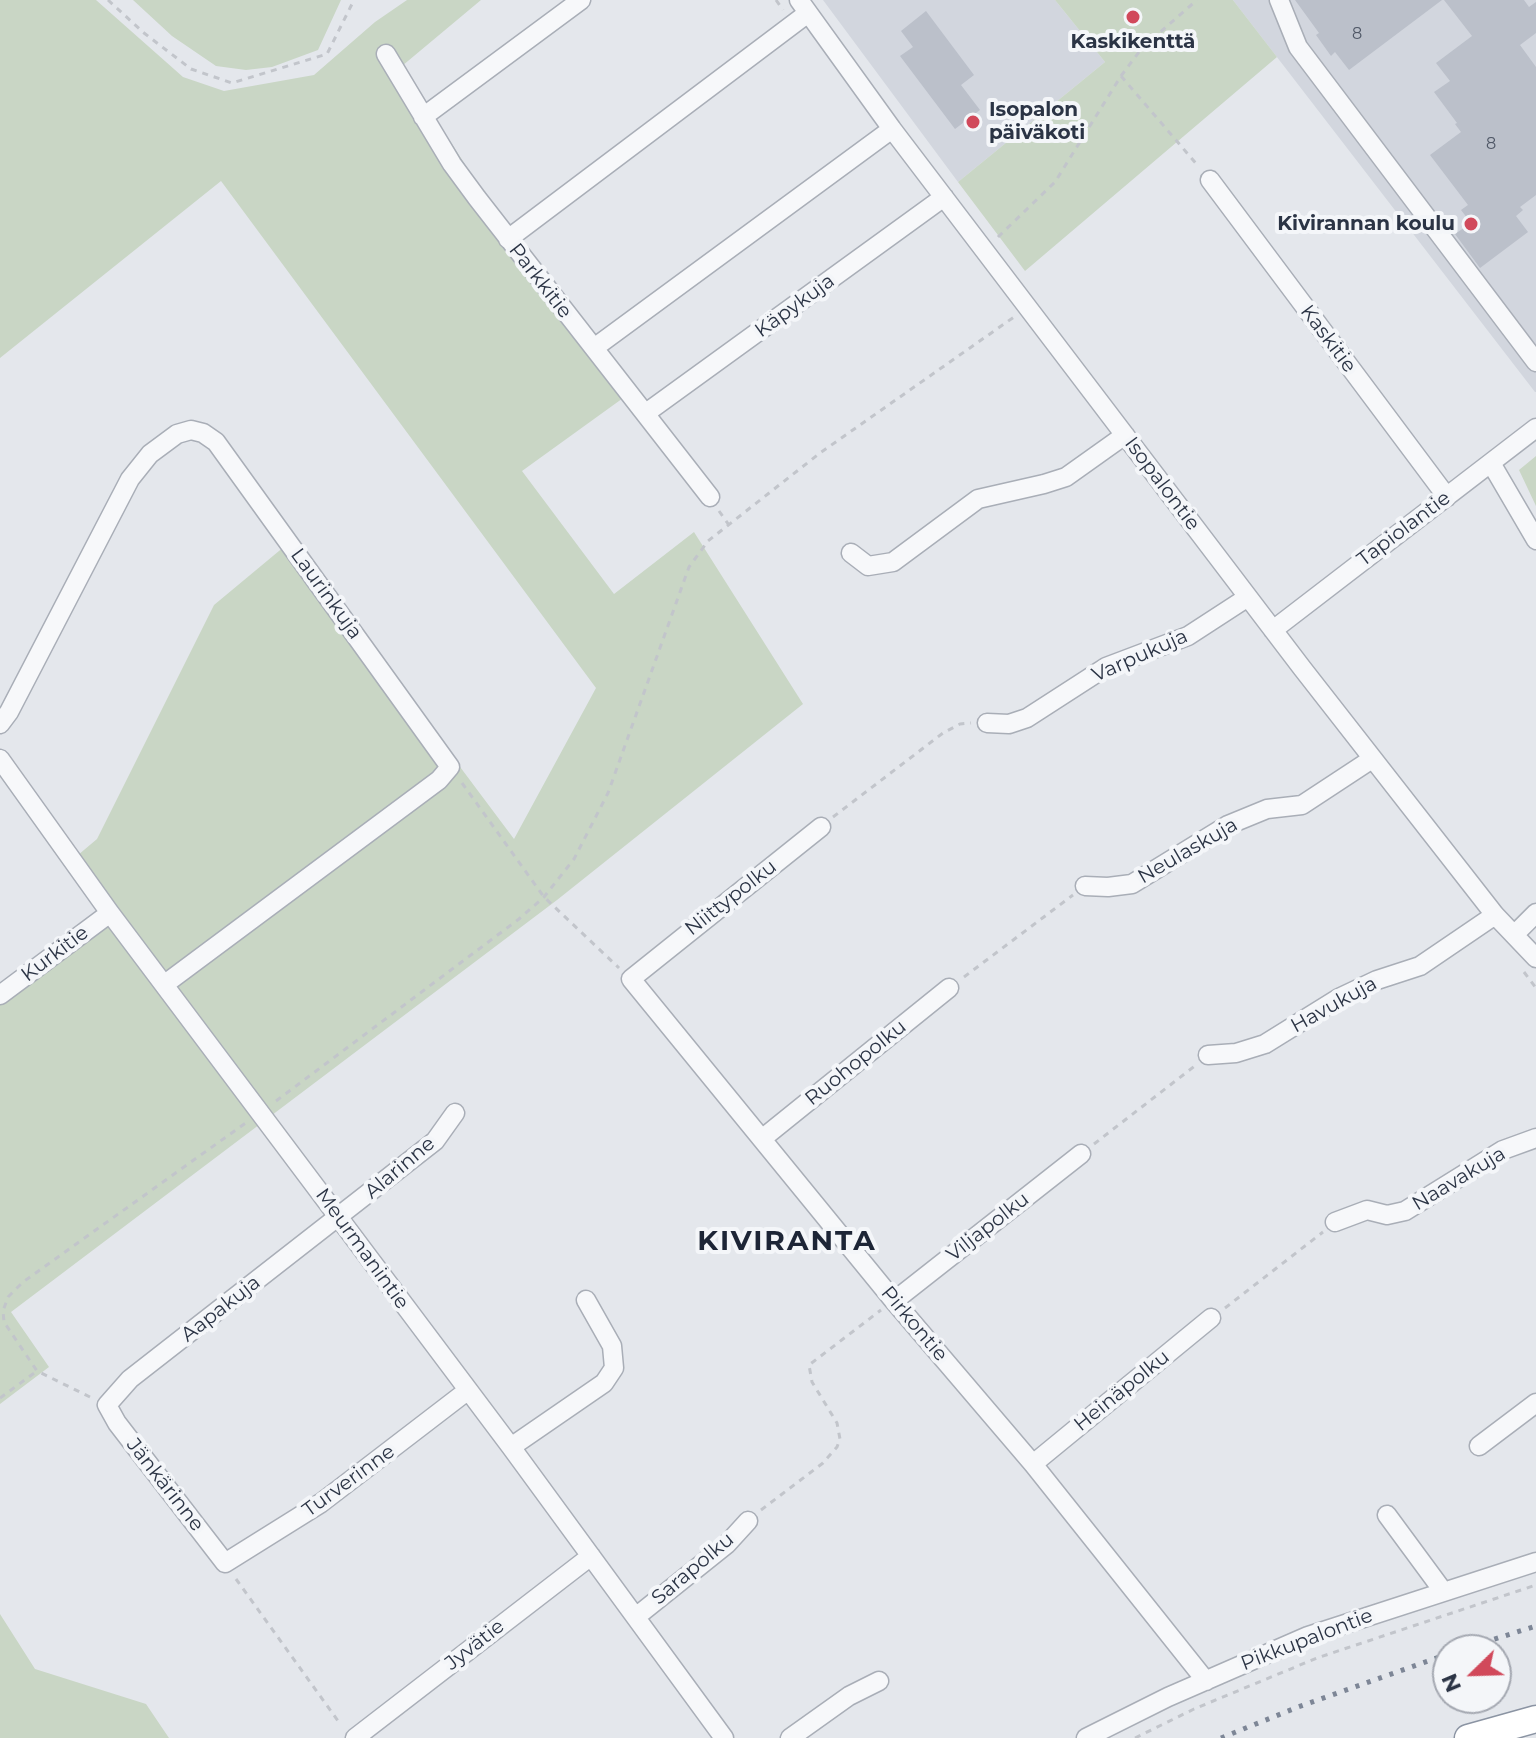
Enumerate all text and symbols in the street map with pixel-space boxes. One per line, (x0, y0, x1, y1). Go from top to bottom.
marker: Kaskikenttä (1124, 8, 1142, 26)
house number: 8 (1352, 24, 1362, 44)
place label: Kaskikenttä (1071, 30, 1195, 54)
place label: Isopalon päiväkoti (989, 98, 1085, 145)
marker: Isopalon päiväkoti (964, 113, 982, 131)
house number: 8 (1486, 134, 1496, 154)
place label: Kivirannan koulu (1277, 212, 1455, 236)
marker: Kivirannan koulu (1462, 215, 1480, 233)
street label: Parkkitie (503, 239, 577, 323)
street label: Käpykuja (751, 269, 839, 343)
street label: Kaskitie (1295, 301, 1361, 377)
street label: Isopalontie (1119, 433, 1205, 535)
street label: Tapiolantie (1353, 486, 1455, 572)
street label: Laurinkuja (285, 544, 367, 644)
street label: Varpukuja (1089, 624, 1191, 688)
street label: Neulaskuja (1134, 813, 1242, 889)
street label: Niittypolku (680, 855, 782, 941)
street label: Kurkitie (17, 921, 93, 987)
street label: Havukuja (1287, 972, 1381, 1038)
street label: Ruohopolku (801, 1015, 911, 1111)
street label: Alarinne (360, 1132, 440, 1204)
street label: Naavakuja (1408, 1142, 1510, 1216)
street label: Meurmanintie (310, 1184, 414, 1314)
street label: Viljapolku (942, 1187, 1034, 1267)
district label: KIVIRANTA (697, 1225, 877, 1259)
street label: Aapakuja (177, 1271, 265, 1347)
street label: Pirkontie (876, 1282, 952, 1366)
street label: Heinäpolku (1069, 1345, 1175, 1437)
street label: Jänkärinne (121, 1434, 209, 1536)
street label: Turverinne (298, 1440, 400, 1522)
street label: Sarapolku (647, 1528, 739, 1610)
street label: Pikkupalontie (1238, 1604, 1376, 1676)
street label: Jyvätie (441, 1614, 509, 1676)
north arrow (1432, 1634, 1512, 1714)
text: N (1435, 1669, 1467, 1696)

